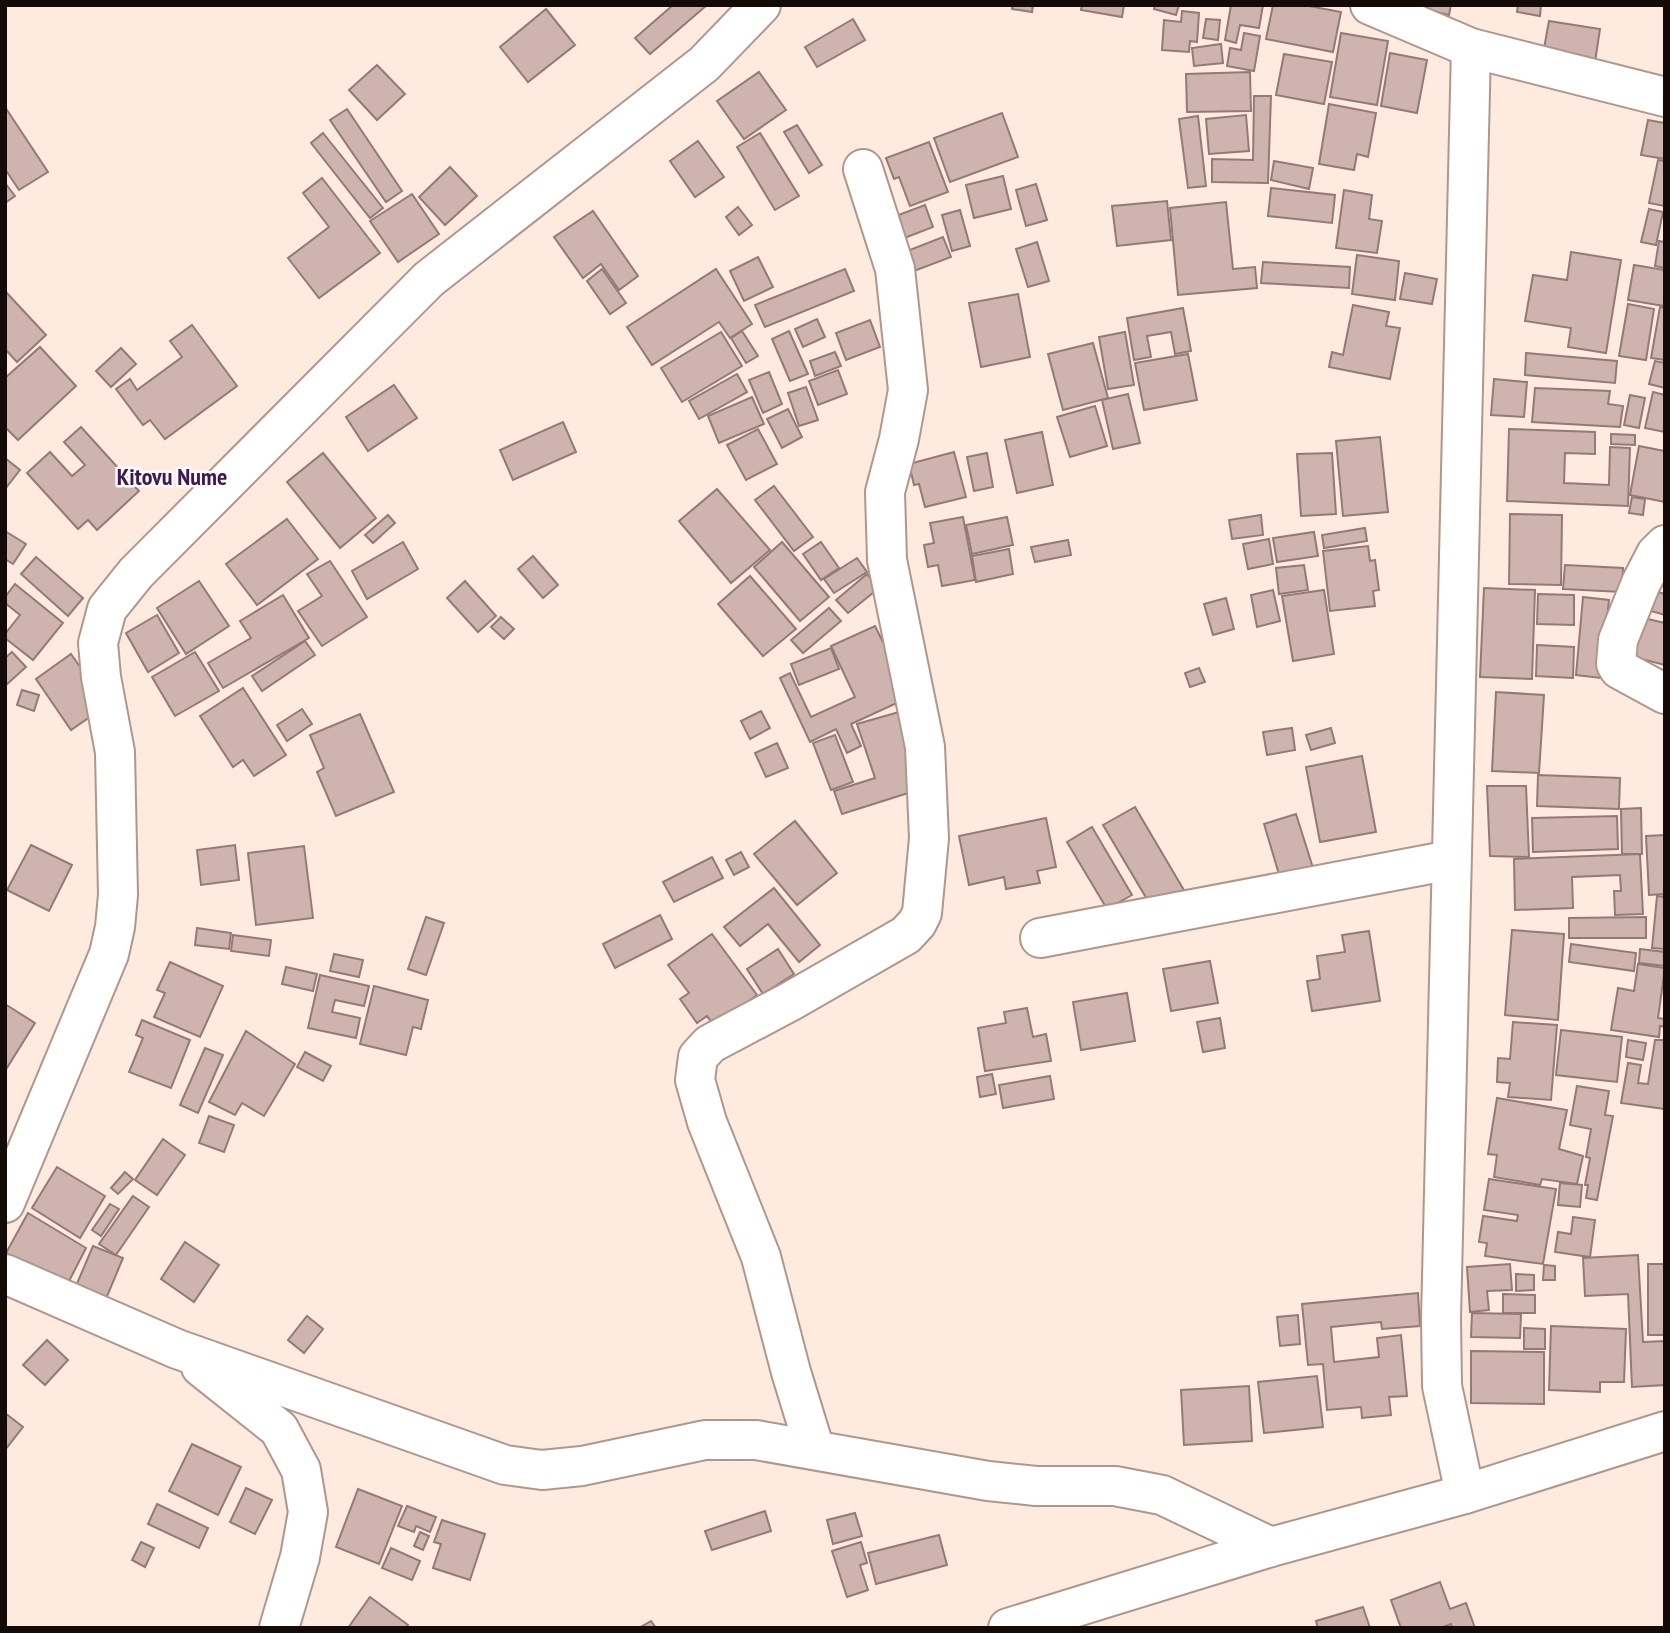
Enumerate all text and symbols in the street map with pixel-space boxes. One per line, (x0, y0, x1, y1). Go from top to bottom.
district label: Kitovu Nume (117, 461, 227, 492)

